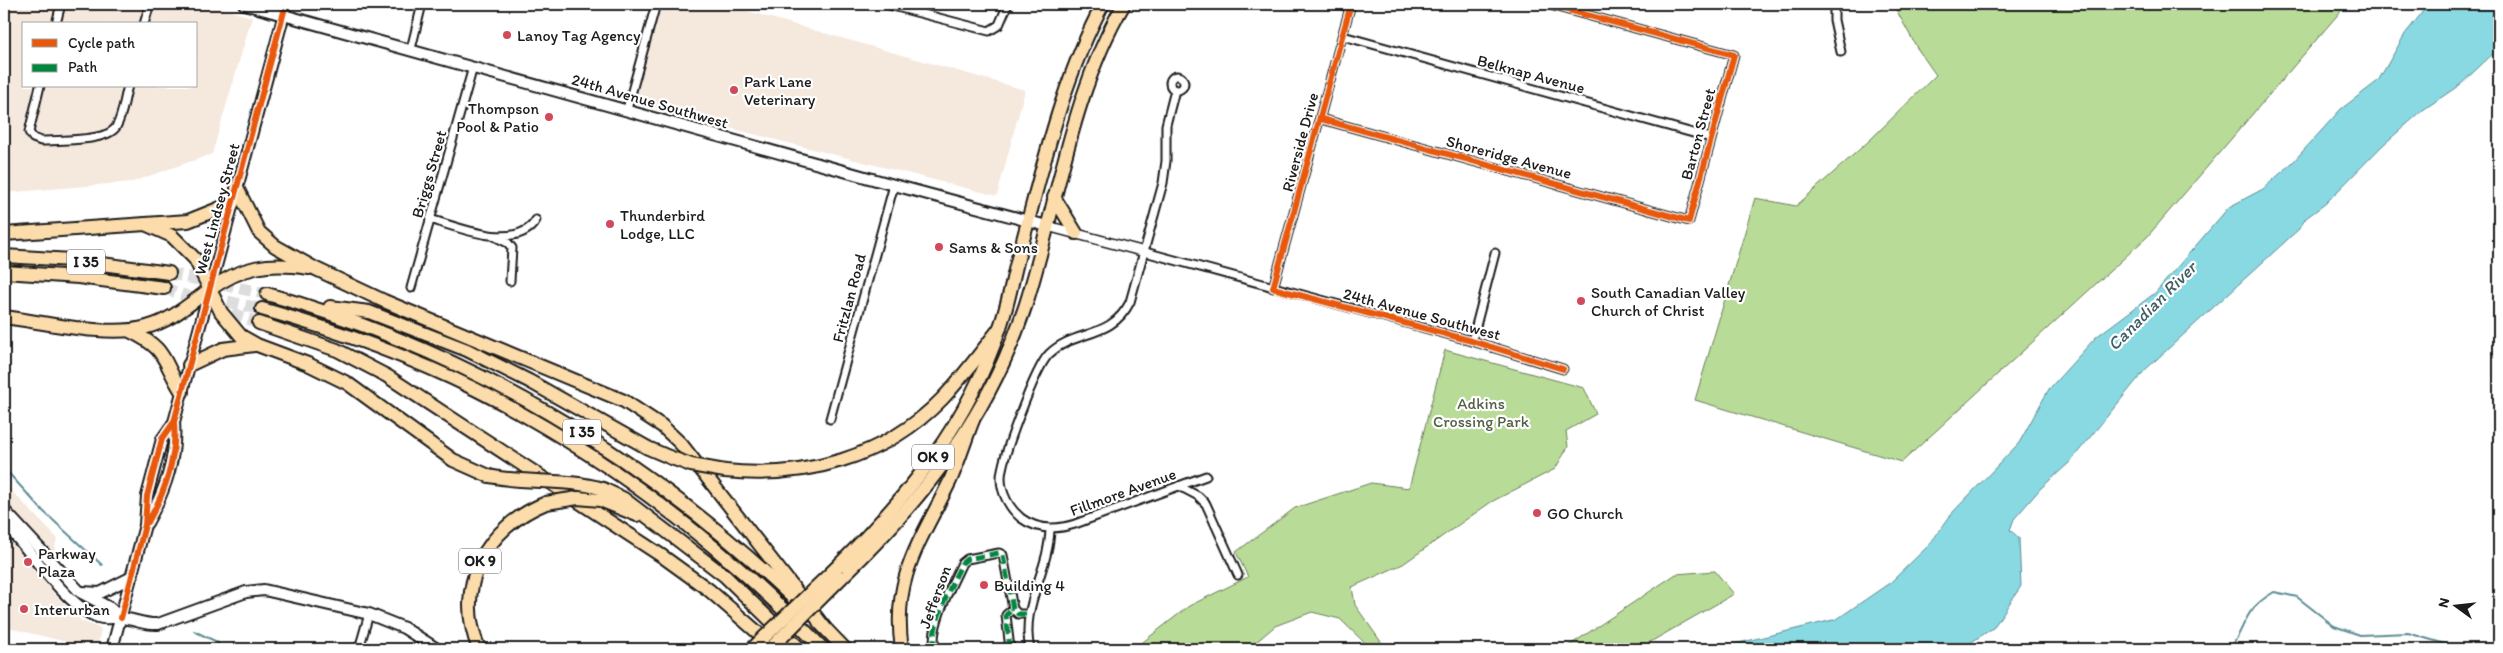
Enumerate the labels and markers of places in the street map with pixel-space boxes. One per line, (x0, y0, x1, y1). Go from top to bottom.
place label: Lanoy Tag Agency (517, 26, 641, 45)
marker: Lanoy Tag Agency (501, 29, 513, 41)
place label: Park Lane Veterinary (744, 72, 816, 109)
marker: Park Lane Veterinary (728, 84, 740, 96)
place label: Thompson Pool & Patio (456, 99, 539, 136)
marker: Thompson Pool & Patio (543, 111, 555, 123)
place label: Thunderbird Lodge, LLC (620, 206, 705, 243)
marker: Thunderbird Lodge, LLC (604, 218, 616, 230)
place label: Sams & Sons (949, 238, 1038, 257)
marker: Sams & Sons (933, 241, 945, 253)
place label: South Canadian Valley Church of Christ (1591, 283, 1746, 320)
marker: South Canadian Valley Church of Christ (1575, 295, 1587, 307)
place label: GO Church (1547, 504, 1624, 523)
marker: GO Church (1531, 507, 1543, 519)
place label: Parkway Plaza (38, 544, 96, 581)
marker: Parkway Plaza (22, 556, 34, 568)
place label: Building 4 (994, 576, 1065, 595)
marker: Building 4 (978, 579, 990, 591)
place label: Interurban (34, 600, 110, 619)
marker: Interurban (18, 603, 30, 615)

